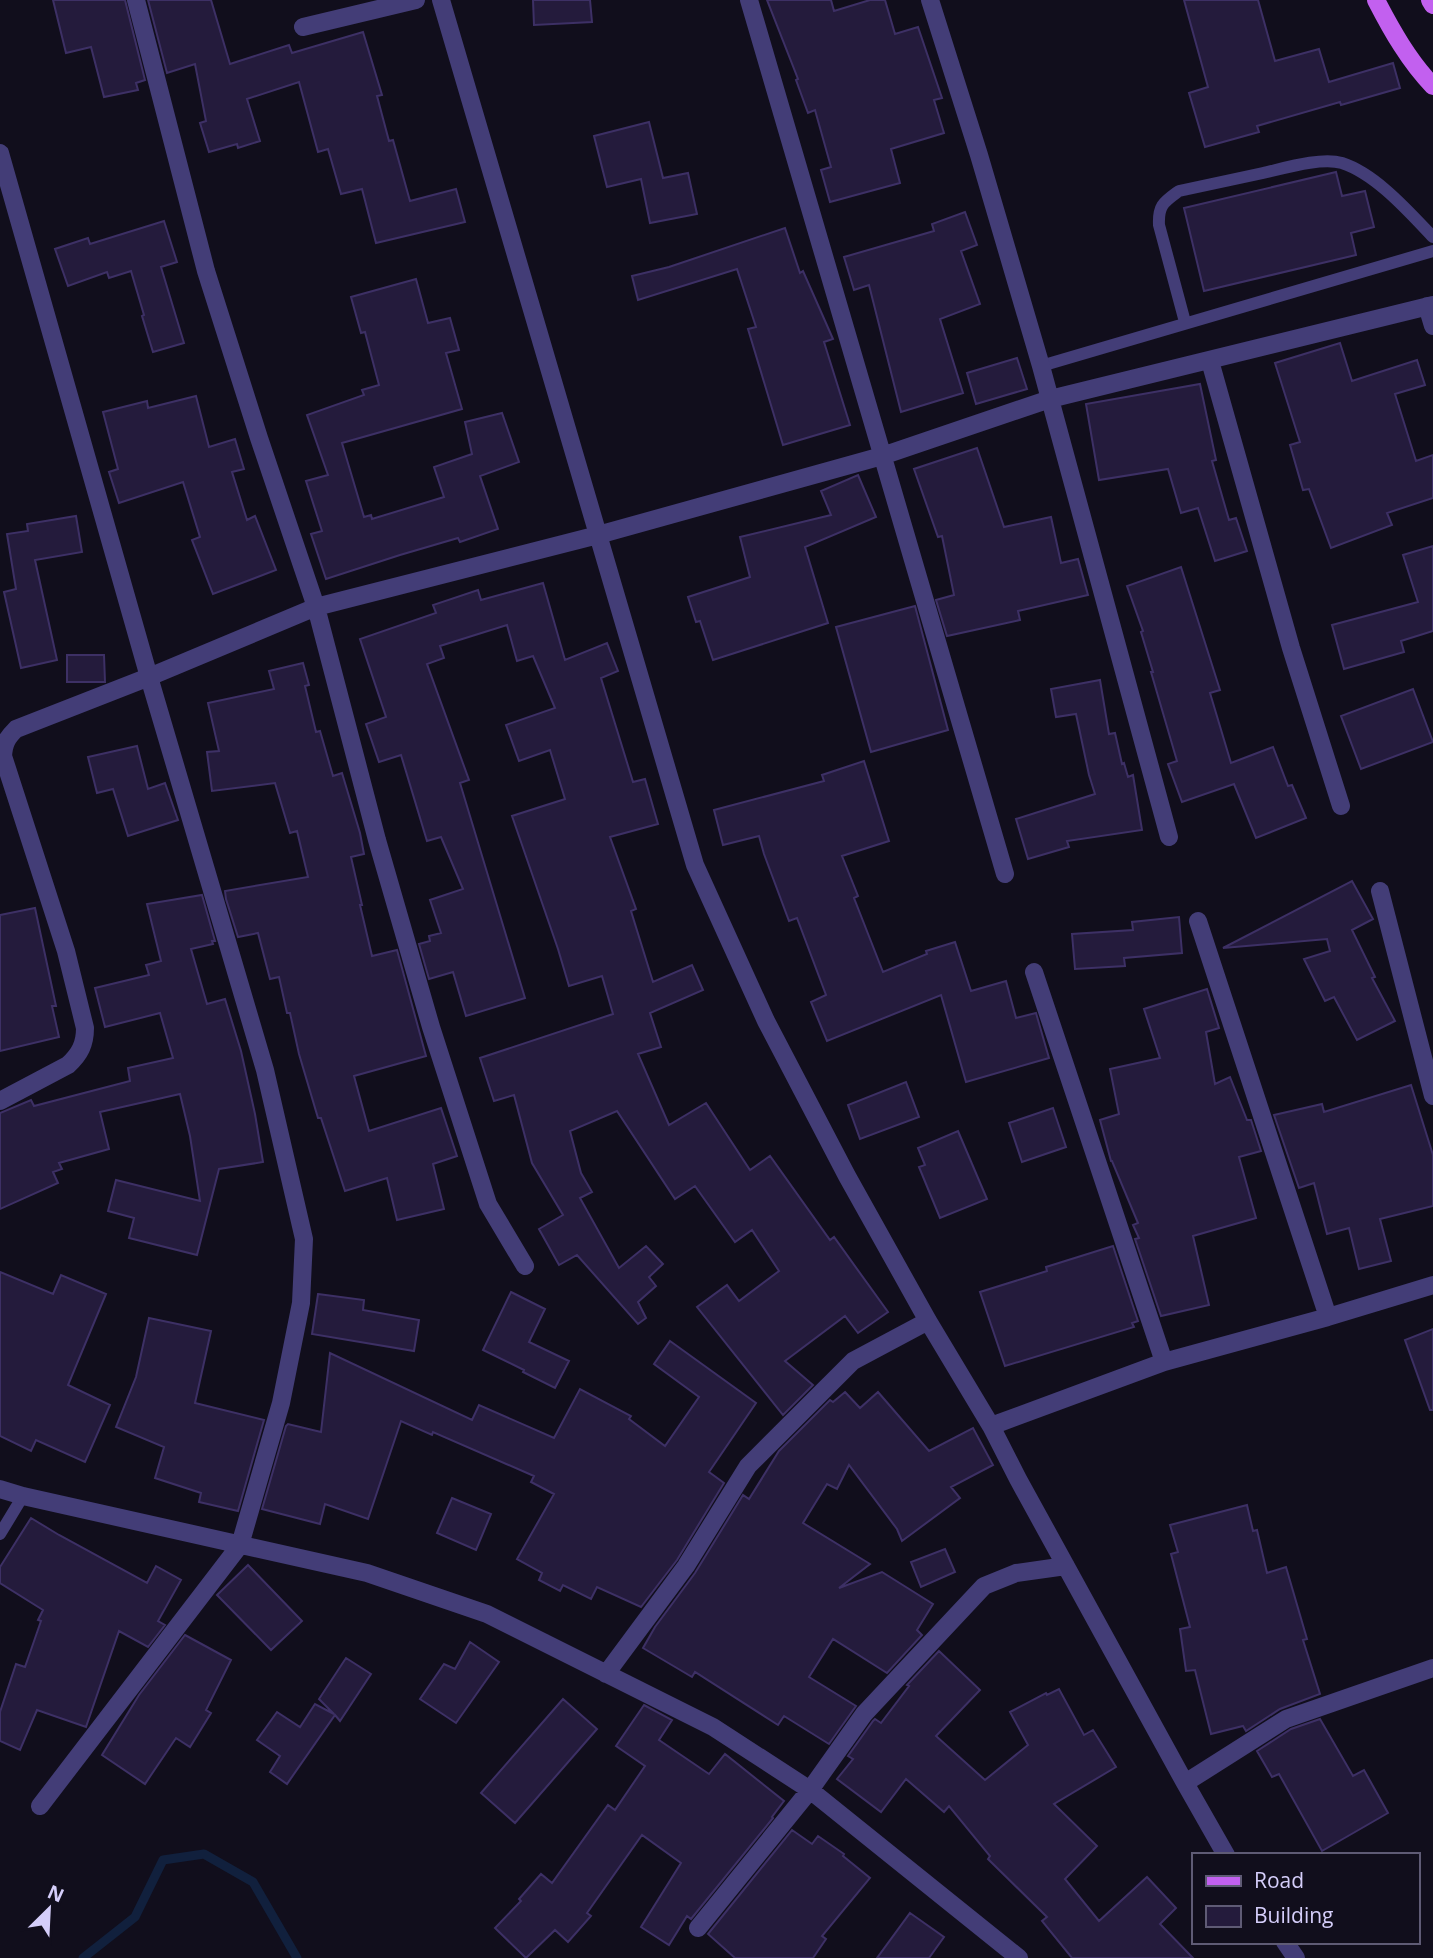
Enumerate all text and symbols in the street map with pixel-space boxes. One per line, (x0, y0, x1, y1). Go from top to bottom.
legend (1192, 1853, 1419, 1944)
text: Road (1254, 1866, 1304, 1894)
north arrow (14, 1874, 84, 1944)
text: N (44, 1878, 68, 1908)
text: Building (1254, 1901, 1333, 1929)

